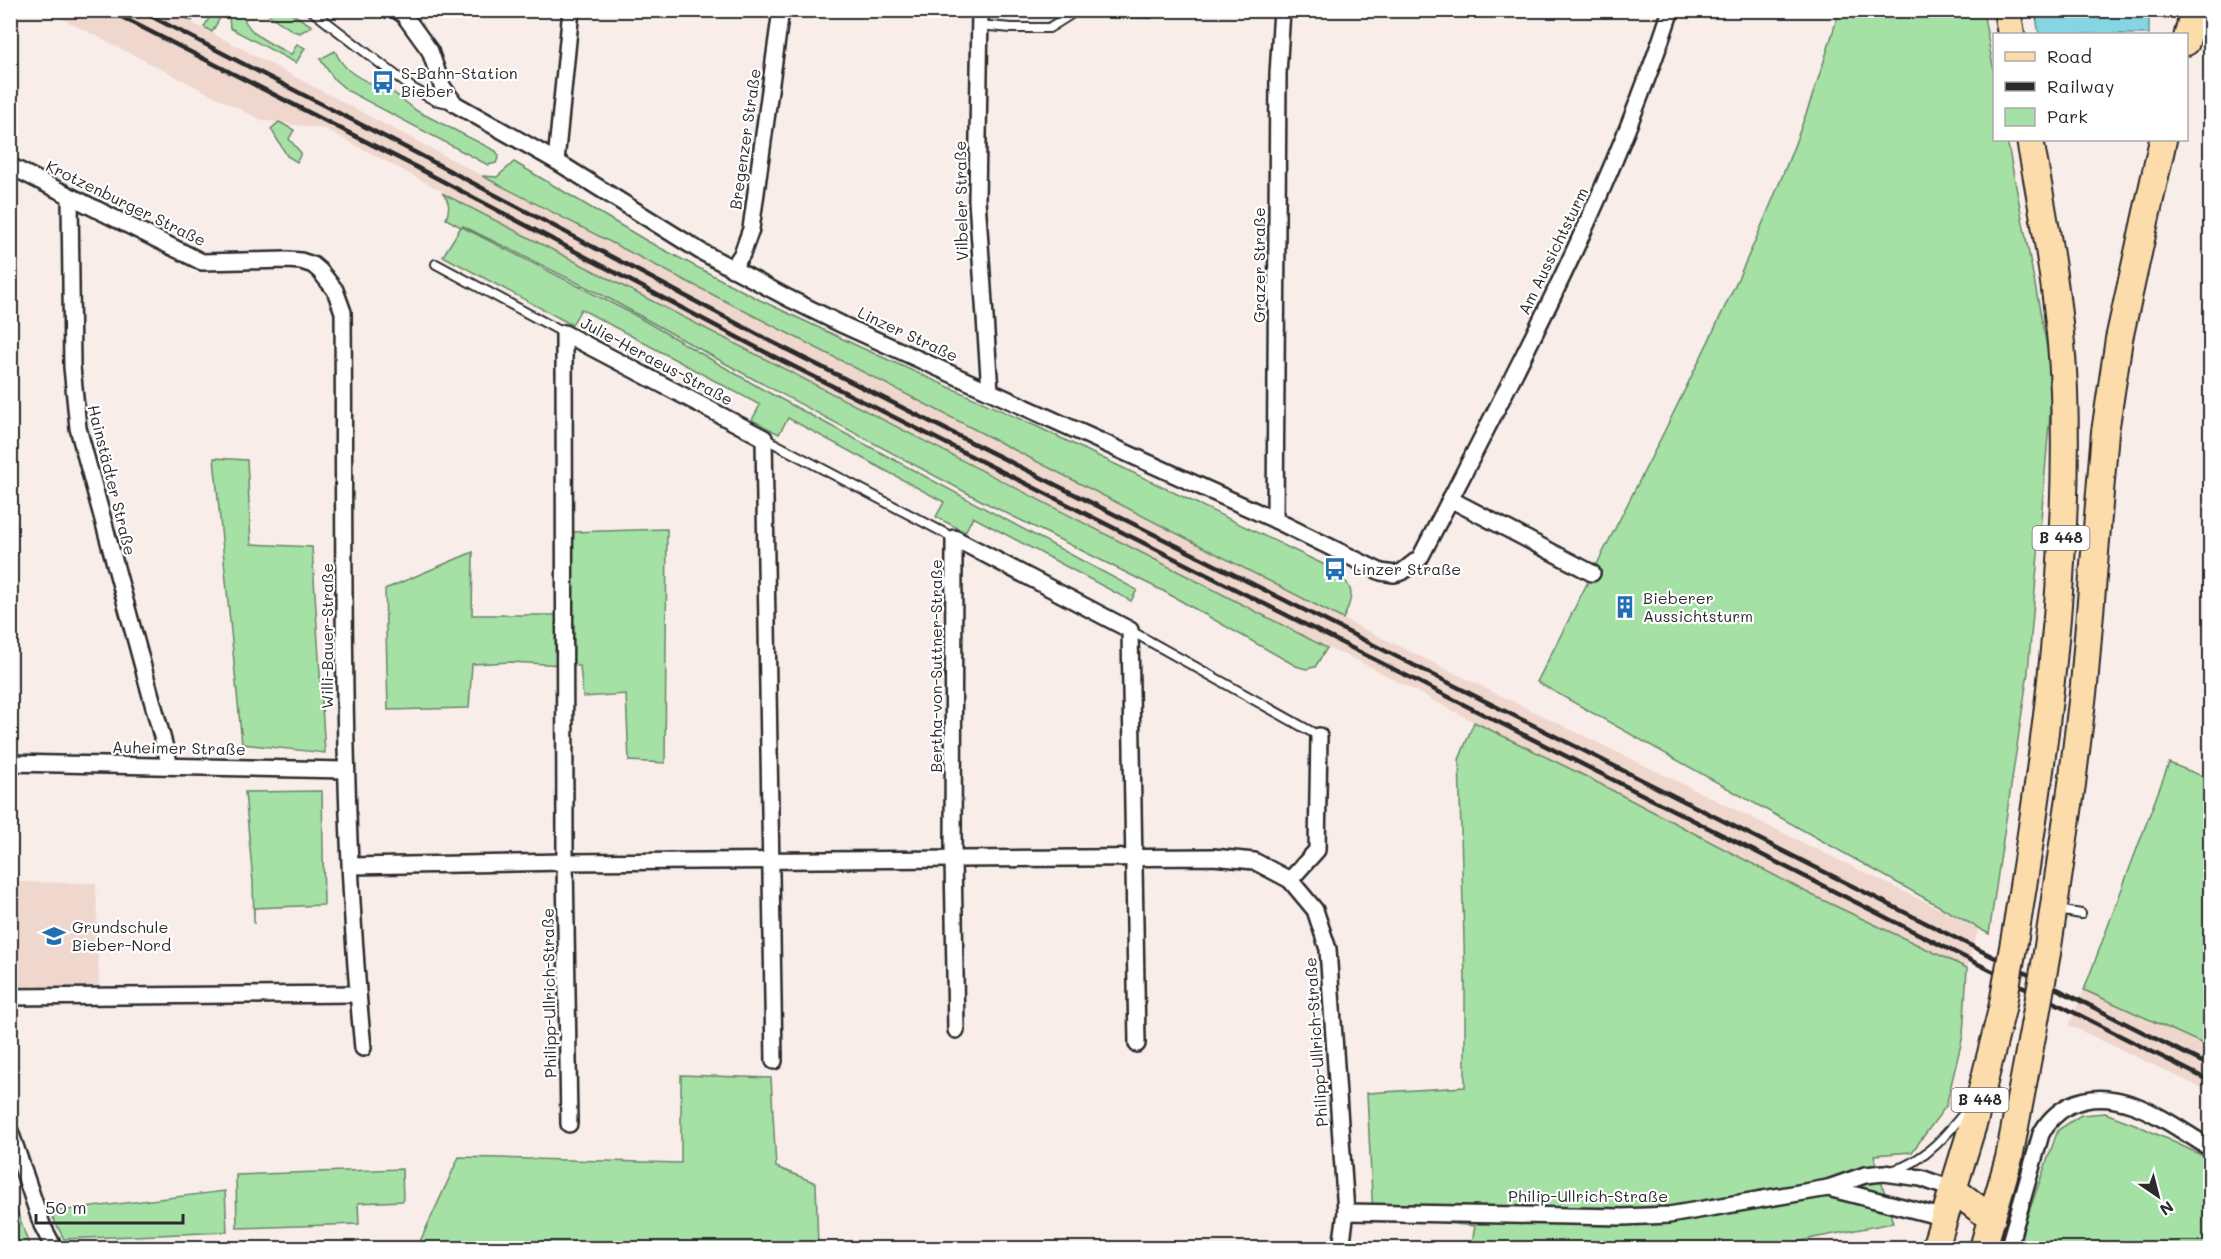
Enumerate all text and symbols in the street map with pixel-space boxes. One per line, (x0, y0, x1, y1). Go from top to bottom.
legend (1993, 33, 2188, 141)
text: Road (2047, 44, 2092, 68)
place label: S-Bahn-Station Bieber (401, 62, 518, 101)
street label: Bregenzer Straße (724, 67, 765, 211)
bus stop icon: S-Bahn-Station Bieber (370, 69, 396, 95)
text: Railway (2047, 74, 2114, 98)
text: Park (2047, 104, 2088, 128)
street label: Vilbeler Straße (949, 141, 972, 261)
street label: Krotzenburger Straße (43, 155, 210, 250)
street label: Am Aussichtsturm (1513, 184, 1592, 318)
street label: Grazer Straße (1248, 207, 1269, 323)
street label: Linzer Straße (855, 301, 962, 366)
street label: Julie-Heraeus-Straße (577, 311, 737, 410)
street label: Hainstädter Straße (84, 402, 141, 557)
road number: B 448 (2032, 526, 2090, 550)
bus stop icon: Linzer Straße (1322, 556, 1348, 582)
place label: Linzer Straße (1353, 558, 1461, 579)
street label: Bertha-von-Suttner-Straße (925, 559, 946, 773)
street label: Willi-Bauer-Straße (316, 563, 337, 709)
place label: Bieberer Aussichtsturm (1643, 587, 1753, 626)
building icon: Bieberer Aussichtsturm (1612, 594, 1638, 620)
street label: Auheimer Straße (112, 736, 246, 759)
street label: Philipp-Ullrich-Straße (537, 908, 560, 1078)
place label: Grundschule Bieber-Nord (72, 916, 171, 955)
school or university icon: Grundschule Bieber-Nord (41, 923, 67, 949)
street label: Philipp-Ullrich-Straße (1299, 956, 1332, 1128)
road number: B 448 (1952, 1088, 2008, 1112)
north arrow (2128, 1166, 2188, 1226)
street label: Philip-Ullrich-Straße (1508, 1185, 1668, 1206)
scale bar (36, 1187, 183, 1225)
text: 50 m (45, 1195, 87, 1219)
text: N (2156, 1197, 2178, 1221)

